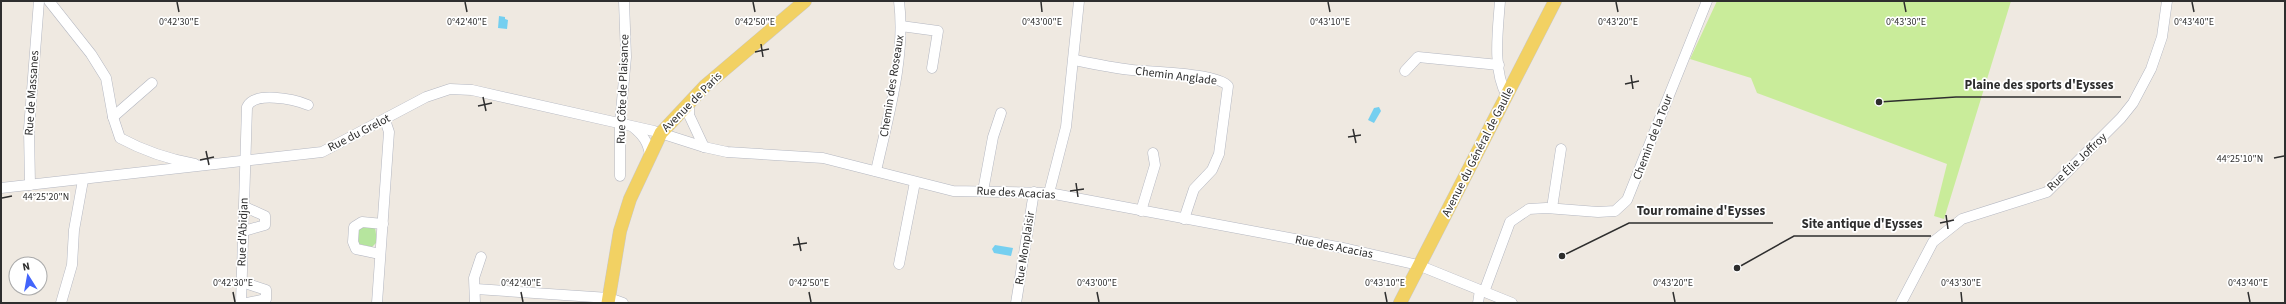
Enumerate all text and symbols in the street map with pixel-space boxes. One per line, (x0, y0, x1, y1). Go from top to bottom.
text: 0°42'30"E (159, 15, 199, 29)
text: 0°42'40"E (447, 15, 487, 29)
text: 0°42'50"E (735, 15, 775, 29)
text: 0°43'00"E (1022, 15, 1062, 29)
text: 0°43'10"E (1310, 15, 1350, 29)
text: 0°43'20"E (1598, 15, 1638, 29)
text: 0°43'30"E (1886, 15, 1926, 29)
text: 0°43'40"E (2174, 15, 2214, 29)
street label: Chemin des Roseaux (876, 33, 909, 138)
street label: Rue Côte de Plaisance (613, 34, 633, 144)
street label: Rue de Massanes (21, 50, 43, 136)
street label: Chemin Anglade (1134, 63, 1218, 89)
street label: Avenue de Paris (658, 68, 726, 136)
callout: Plaine des sports d'Eysses (1956, 72, 2121, 97)
text: Plaine des sports d'Eysses (1964, 76, 2114, 94)
street label: Avenue du Général de Gaulle (1438, 84, 1518, 220)
street label: Chemin de la Tour (1629, 91, 1677, 182)
street label: Rue du Grelot (325, 110, 393, 156)
street label: Rue Élie Joffroy (2043, 129, 2111, 195)
text: 44°25'10"N (2217, 152, 2263, 166)
street label: Rue des Acacias (976, 182, 1056, 204)
text: 44°25'20"N (23, 190, 69, 204)
street label: Rue d'Abidjan (233, 197, 253, 267)
callout: Tour romaine d'Eysses (1629, 198, 1773, 223)
text: Tour romaine d'Eysses (1637, 202, 1765, 220)
street label: Rue Monplaisir (1011, 209, 1039, 286)
callout: Site antique d'Eysses (1794, 211, 1931, 236)
text: Site antique d'Eysses (1801, 215, 1923, 233)
street label: Rue des Acacias (1294, 231, 1374, 263)
north arrow (8, 256, 48, 296)
text: N (21, 259, 31, 275)
text: 0°42'30"E (213, 276, 253, 290)
text: 0°42'40"E (501, 276, 541, 290)
text: 0°42'50"E (789, 276, 829, 290)
text: 0°43'00"E (1077, 276, 1117, 290)
text: 0°43'10"E (1365, 276, 1405, 290)
text: 0°43'20"E (1653, 276, 1693, 290)
text: 0°43'30"E (1941, 276, 1981, 290)
text: 0°43'40"E (2228, 276, 2268, 290)

